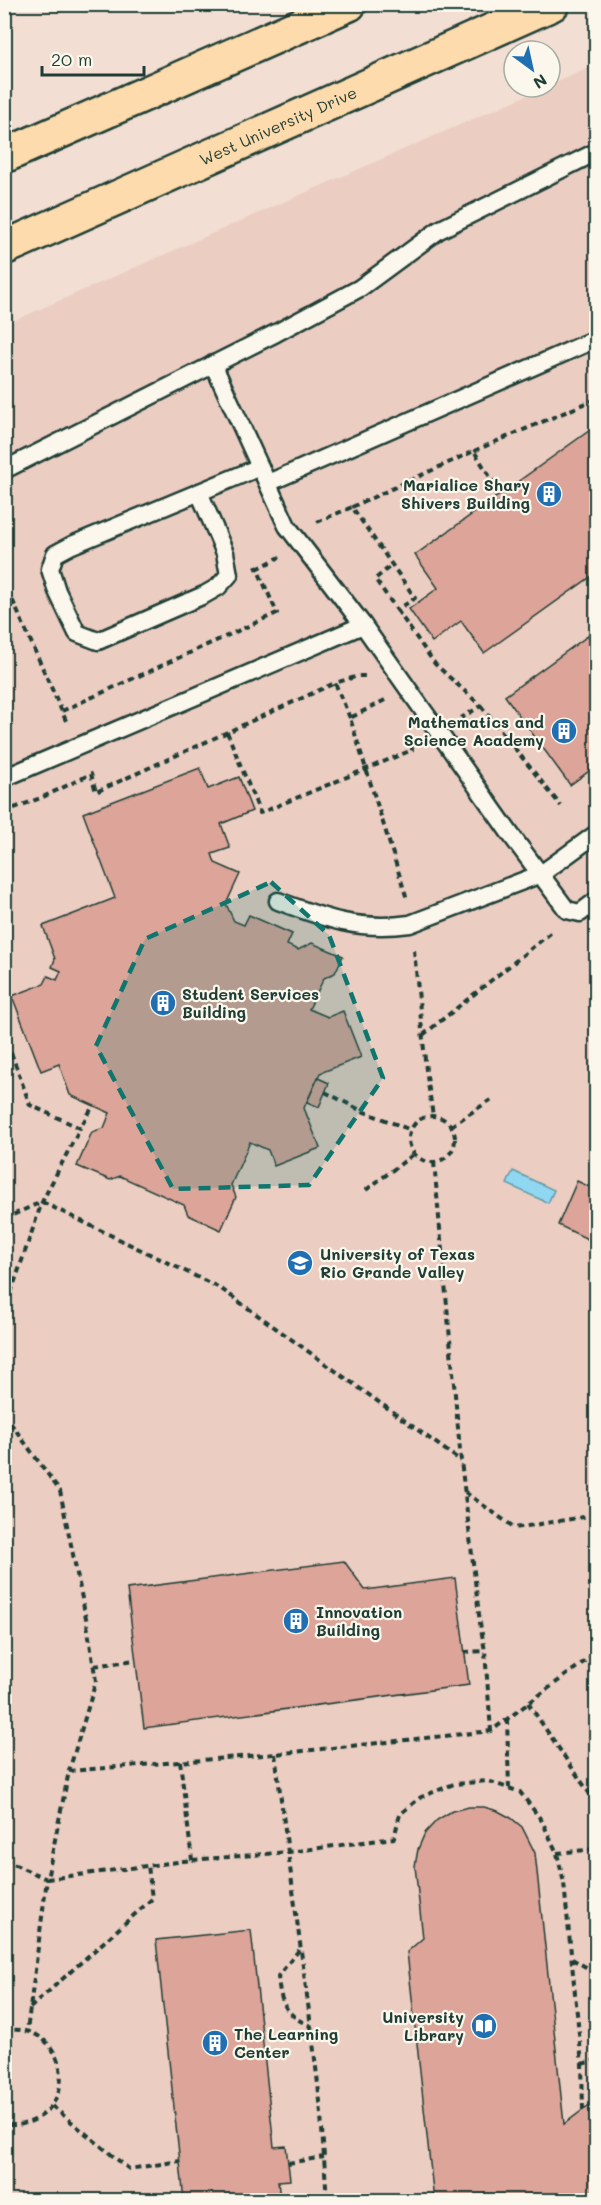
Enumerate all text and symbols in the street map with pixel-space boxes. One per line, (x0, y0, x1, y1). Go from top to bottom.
scale bar (42, 39, 144, 77)
north arrow (502, 39, 562, 99)
text: 20 m (51, 47, 92, 71)
text: N (530, 70, 551, 94)
street label: West University Drive (196, 81, 360, 170)
place label: Marialice Shary Shivers Building (401, 474, 530, 513)
building icon: Marialice Shary Shivers Building (534, 479, 564, 509)
place label: Mathematics and Science Academy (404, 711, 544, 750)
building icon: Mathematics and Science Academy (549, 716, 579, 746)
place label: Student Services Building (182, 983, 319, 1022)
building icon: Student Services Building (148, 988, 178, 1018)
place label: University of Texas Rio Grande Valley (320, 1243, 475, 1282)
school or university icon: University of Texas Rio Grande Valley (285, 1248, 315, 1278)
place label: Innovation Building (316, 1601, 402, 1640)
building icon: Innovation Building (281, 1606, 311, 1636)
place label: University Library (382, 2006, 464, 2045)
library icon: University Library (469, 2011, 499, 2041)
place label: The Learning Center (234, 2023, 338, 2062)
building icon: The Learning Center (200, 2028, 230, 2058)

